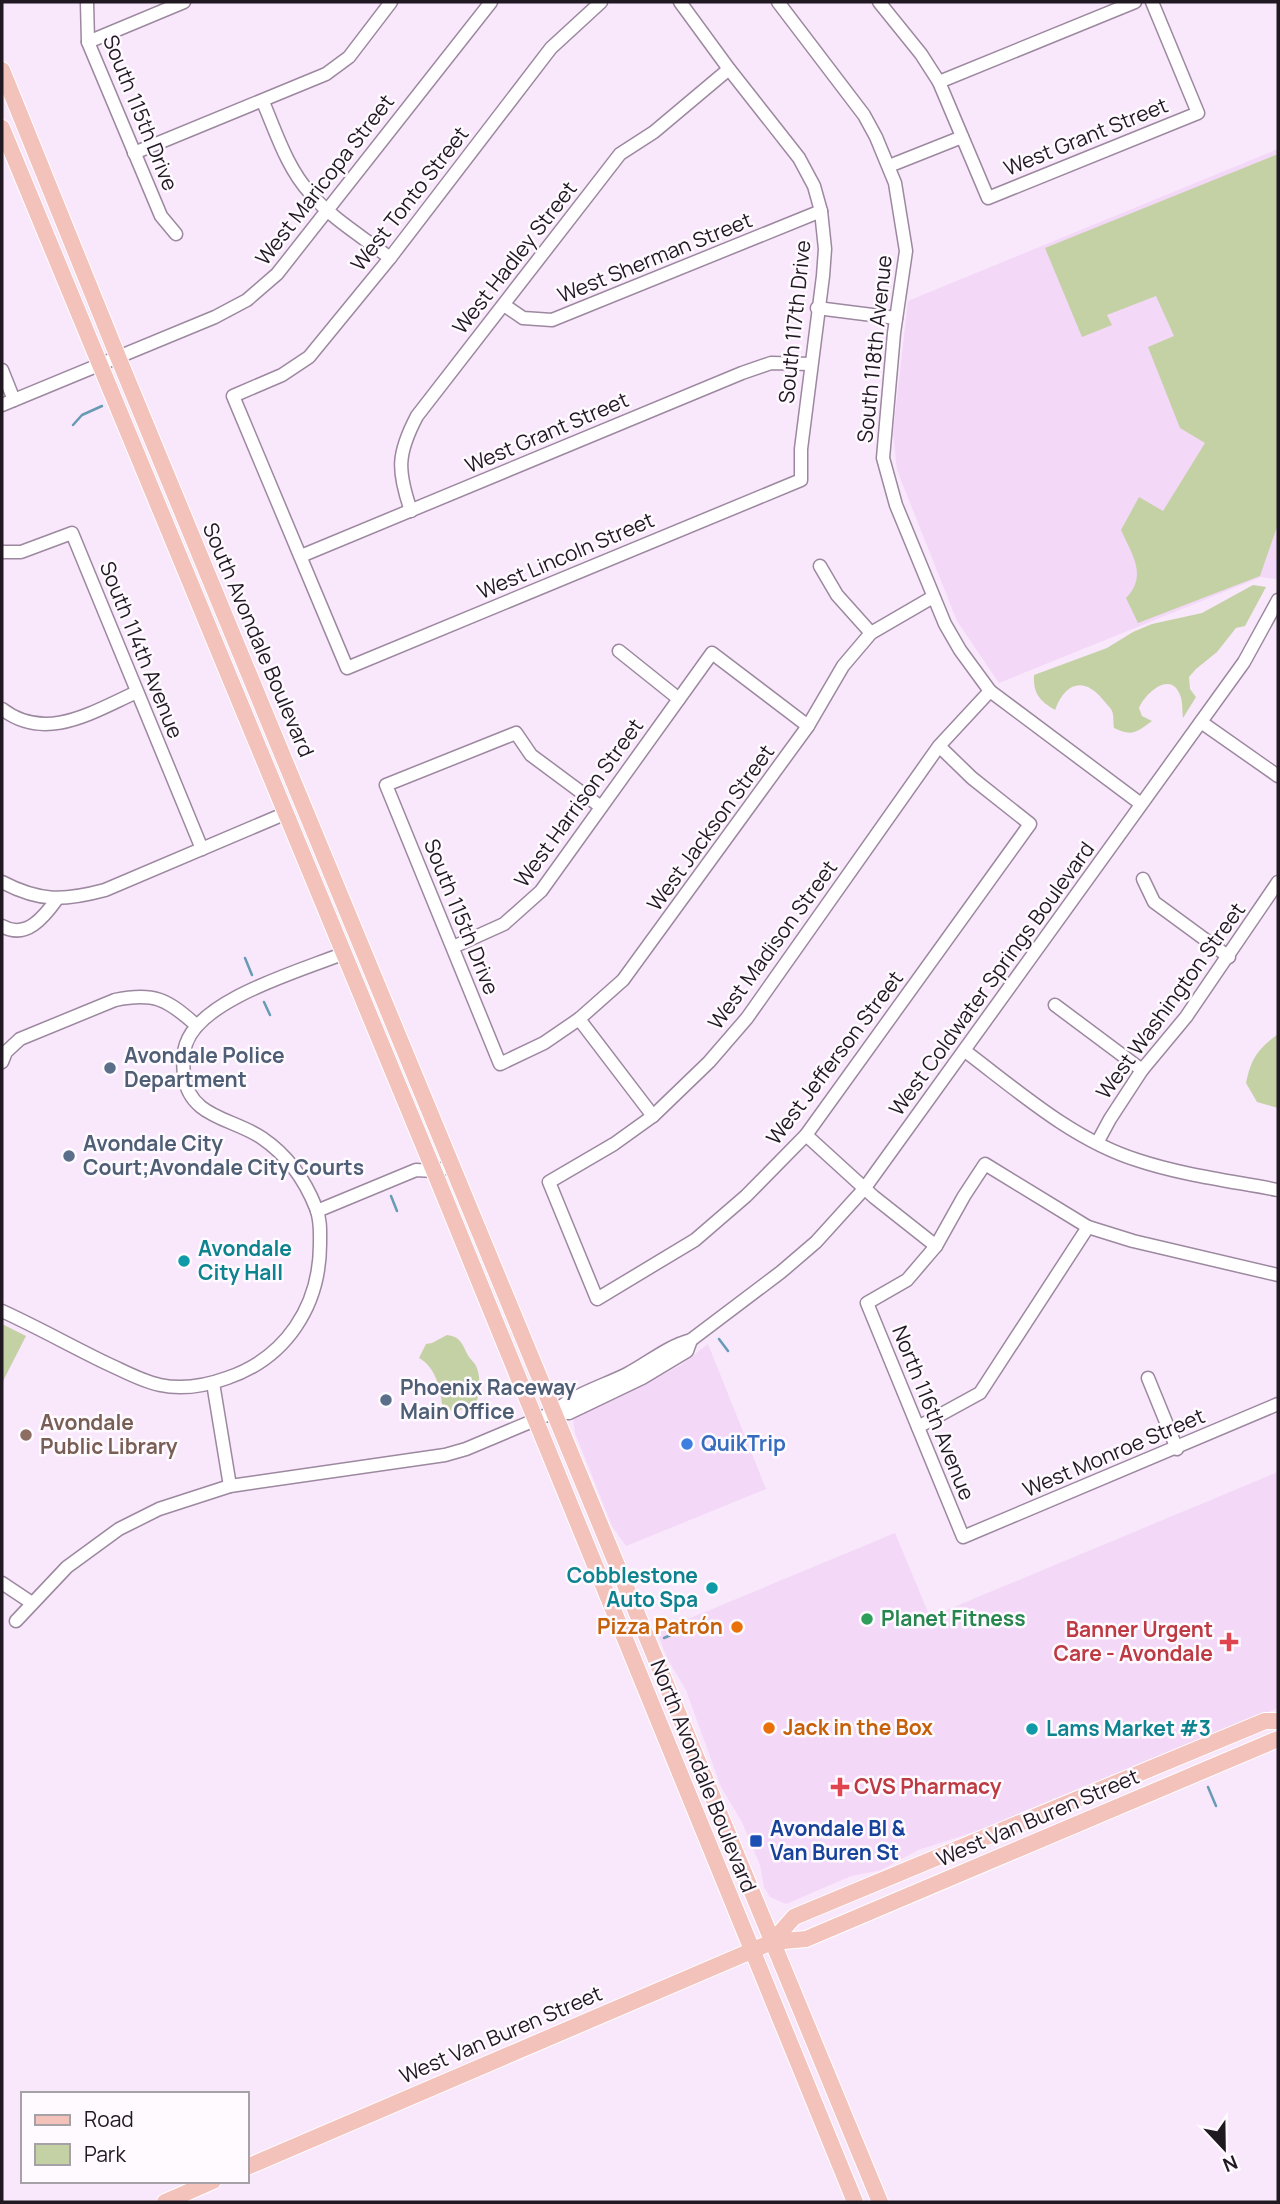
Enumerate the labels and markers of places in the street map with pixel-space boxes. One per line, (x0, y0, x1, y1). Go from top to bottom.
place label: Avondale Police Department (124, 1041, 285, 1093)
marker: Avondale Police Department (102, 1060, 118, 1076)
place label: Avondale City Court;Avondale City Courts (83, 1129, 364, 1181)
marker: Avondale City Court;Avondale City Courts (61, 1148, 77, 1164)
place label: Avondale City Hall (198, 1234, 292, 1286)
marker: Avondale City Hall (176, 1253, 192, 1269)
place label: Phoenix Raceway Main Office (400, 1373, 576, 1425)
marker: Phoenix Raceway Main Office (378, 1392, 394, 1408)
place label: Avondale Public Library (40, 1408, 178, 1460)
marker: Avondale Public Library (18, 1427, 34, 1443)
place label: QuikTrip (701, 1429, 786, 1457)
marker: QuikTrip (679, 1436, 695, 1452)
place label: Cobblestone Auto Spa (567, 1561, 698, 1613)
marker: Cobblestone Auto Spa (704, 1580, 720, 1596)
place label: Planet Fitness (881, 1604, 1026, 1632)
marker: Planet Fitness (859, 1611, 875, 1627)
place label: Pizza Patrón (597, 1612, 723, 1640)
place label: Banner Urgent Care - Avondale (1053, 1615, 1213, 1667)
marker: Pizza Patrón (729, 1619, 745, 1635)
marker: Banner Urgent Care - Avondale (1219, 1632, 1239, 1652)
place label: Jack in the Box (783, 1713, 933, 1741)
place label: Lams Market #3 (1046, 1714, 1211, 1742)
marker: Jack in the Box (761, 1720, 777, 1736)
marker: Lams Market #3 (1024, 1721, 1040, 1737)
place label: CVS Pharmacy (854, 1772, 1002, 1800)
marker: CVS Pharmacy (832, 1779, 848, 1795)
place label: Avondale Bl & Van Buren St (770, 1814, 906, 1866)
marker: Avondale Bl & Van Buren St (748, 1833, 764, 1849)

